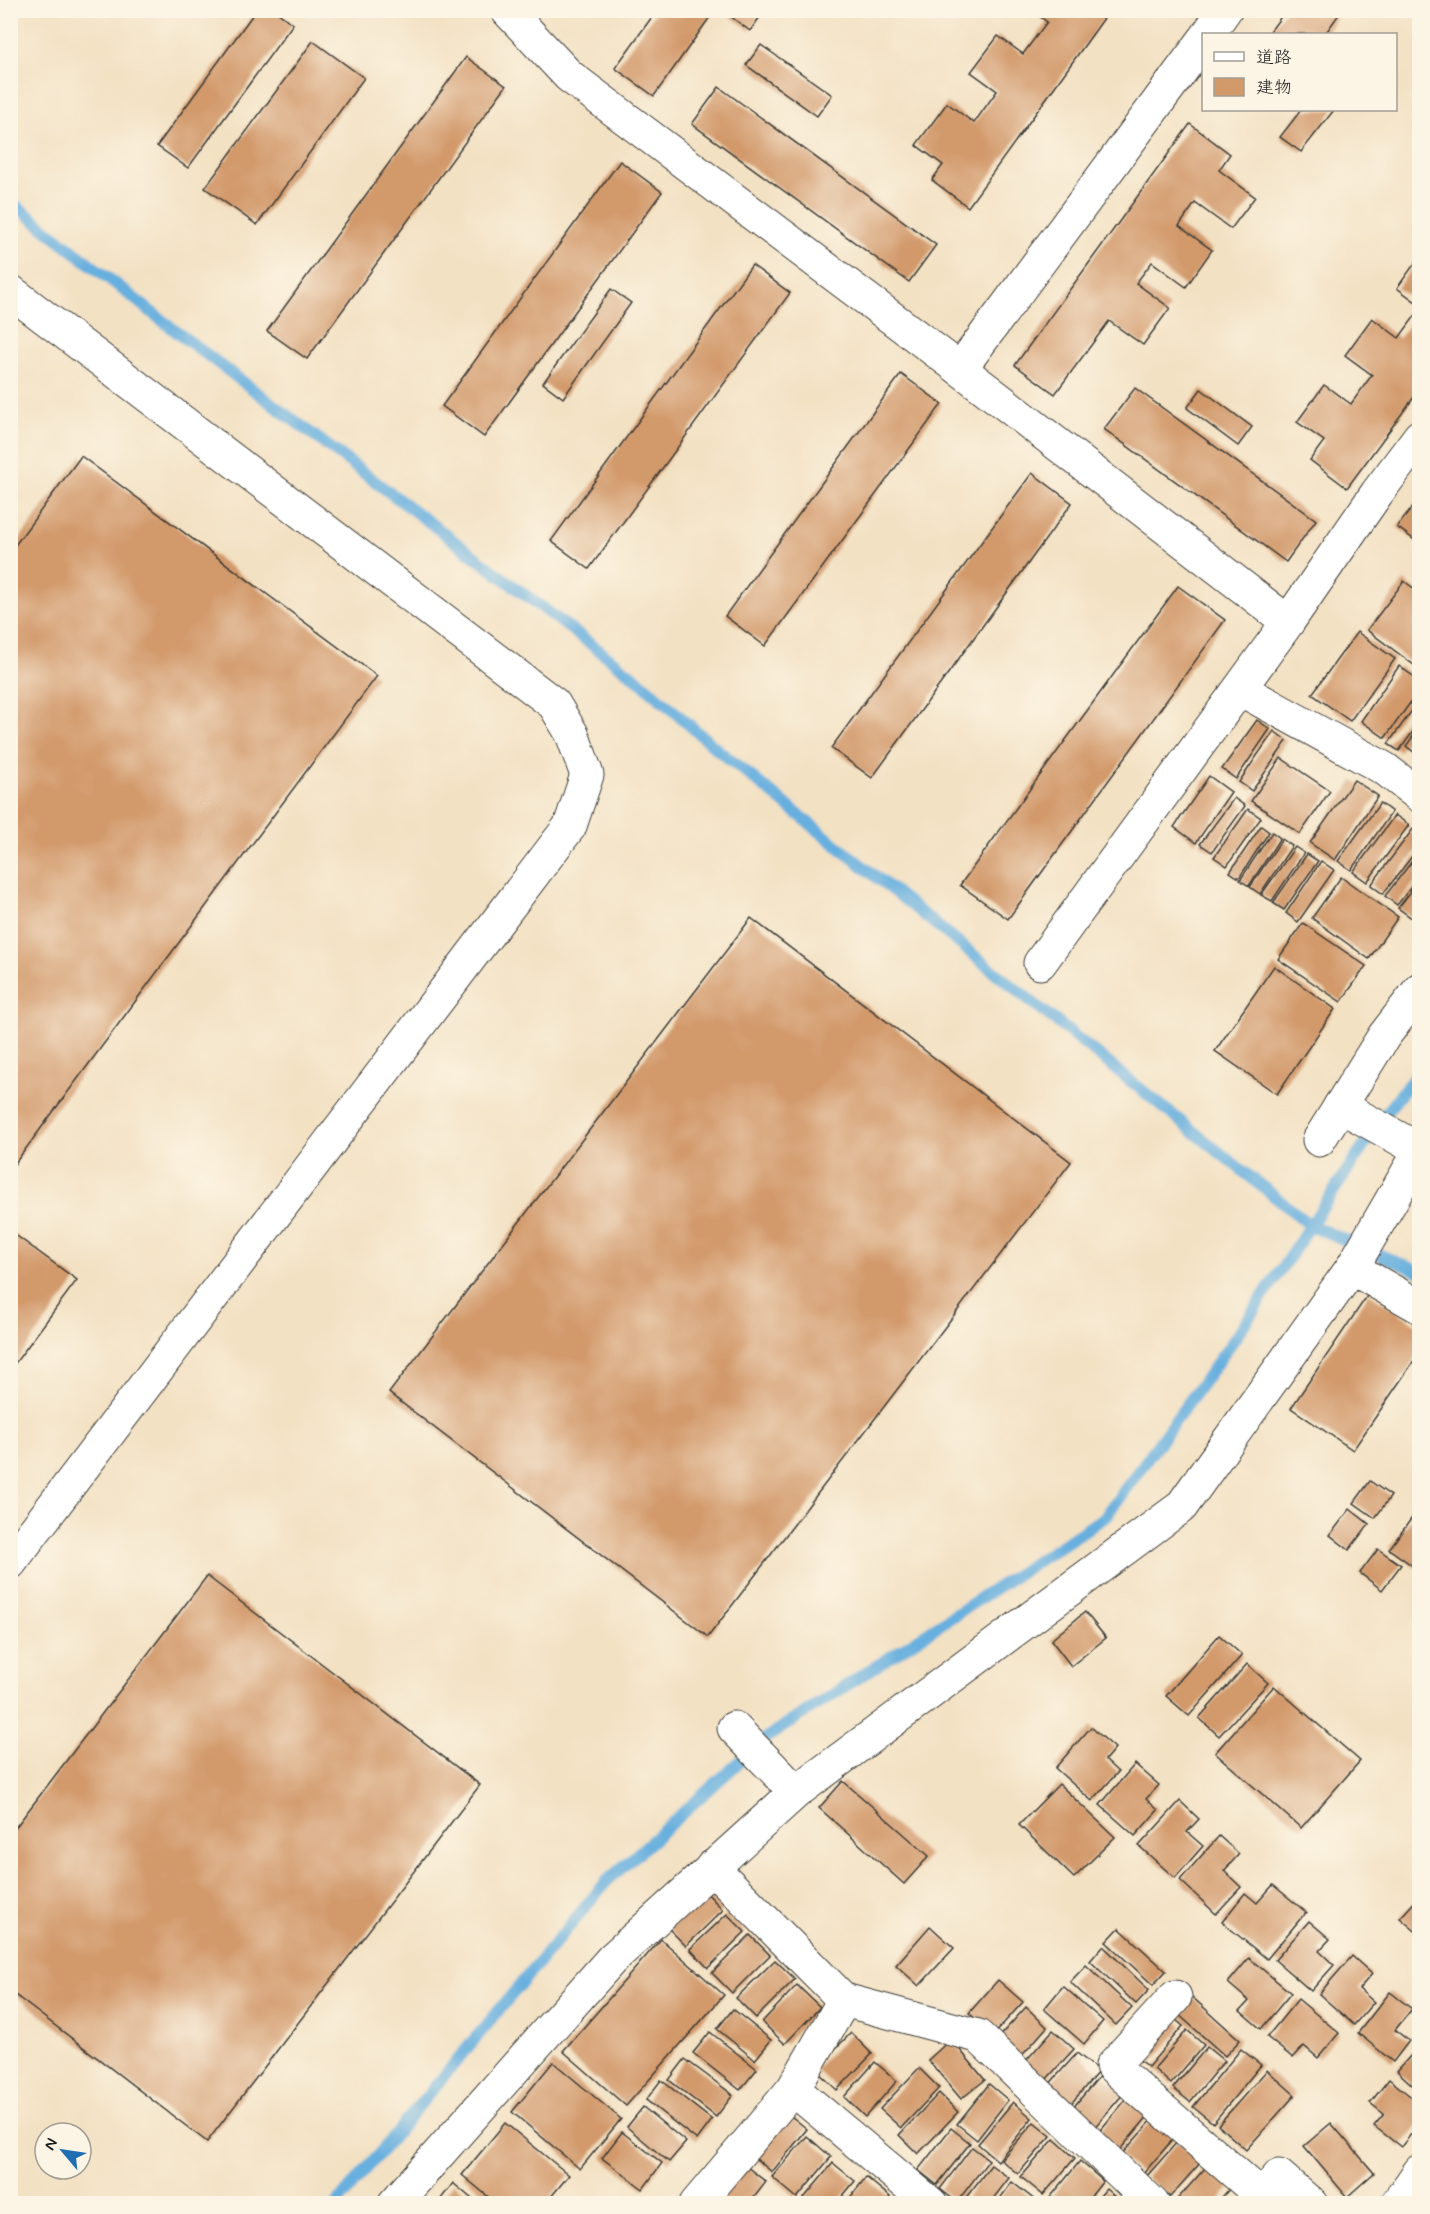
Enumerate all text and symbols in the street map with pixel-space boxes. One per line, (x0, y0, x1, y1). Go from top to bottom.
legend (1202, 33, 1397, 111)
text: 道路 (1256, 46, 1292, 70)
text: 建物 (1256, 76, 1292, 100)
north arrow (33, 2121, 93, 2181)
text: N (39, 2135, 63, 2154)

